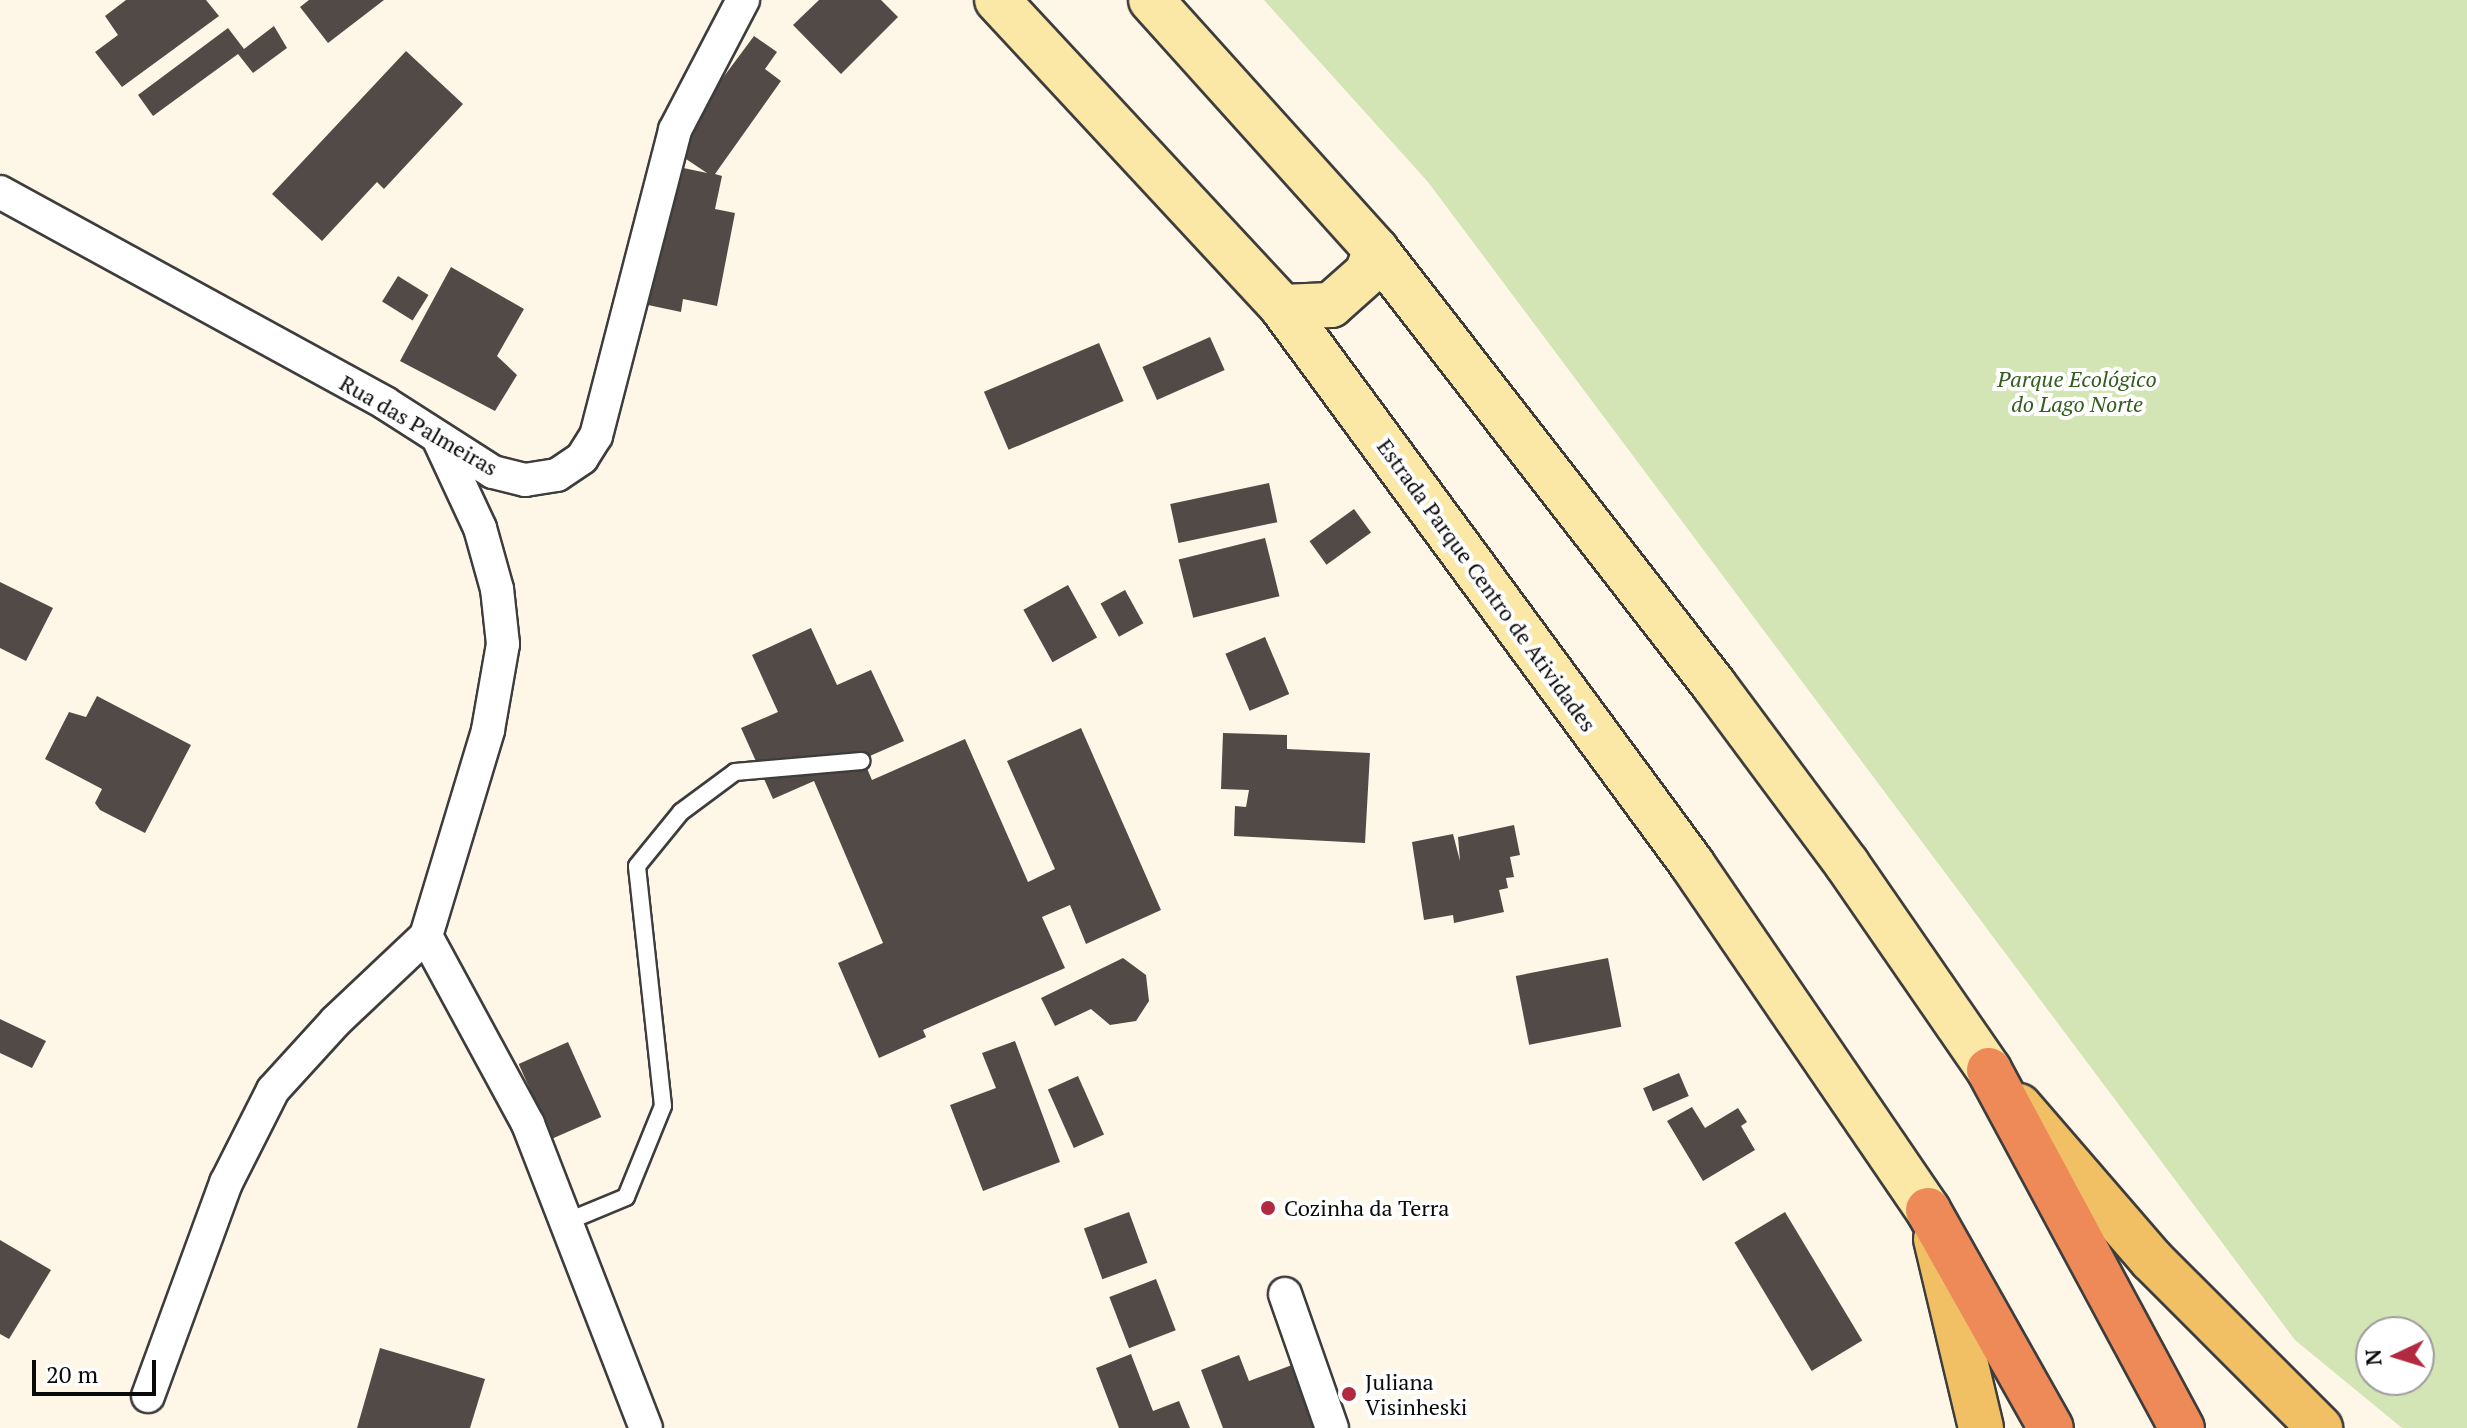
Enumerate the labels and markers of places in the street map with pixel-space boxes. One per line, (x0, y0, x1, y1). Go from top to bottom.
place label: Cozinha da Terra (1284, 1195, 1449, 1221)
marker: Cozinha da Terra (1259, 1199, 1277, 1217)
place label: Juliana Visinheski (1365, 1368, 1467, 1420)
marker: Juliana Visinheski (1340, 1385, 1358, 1403)

